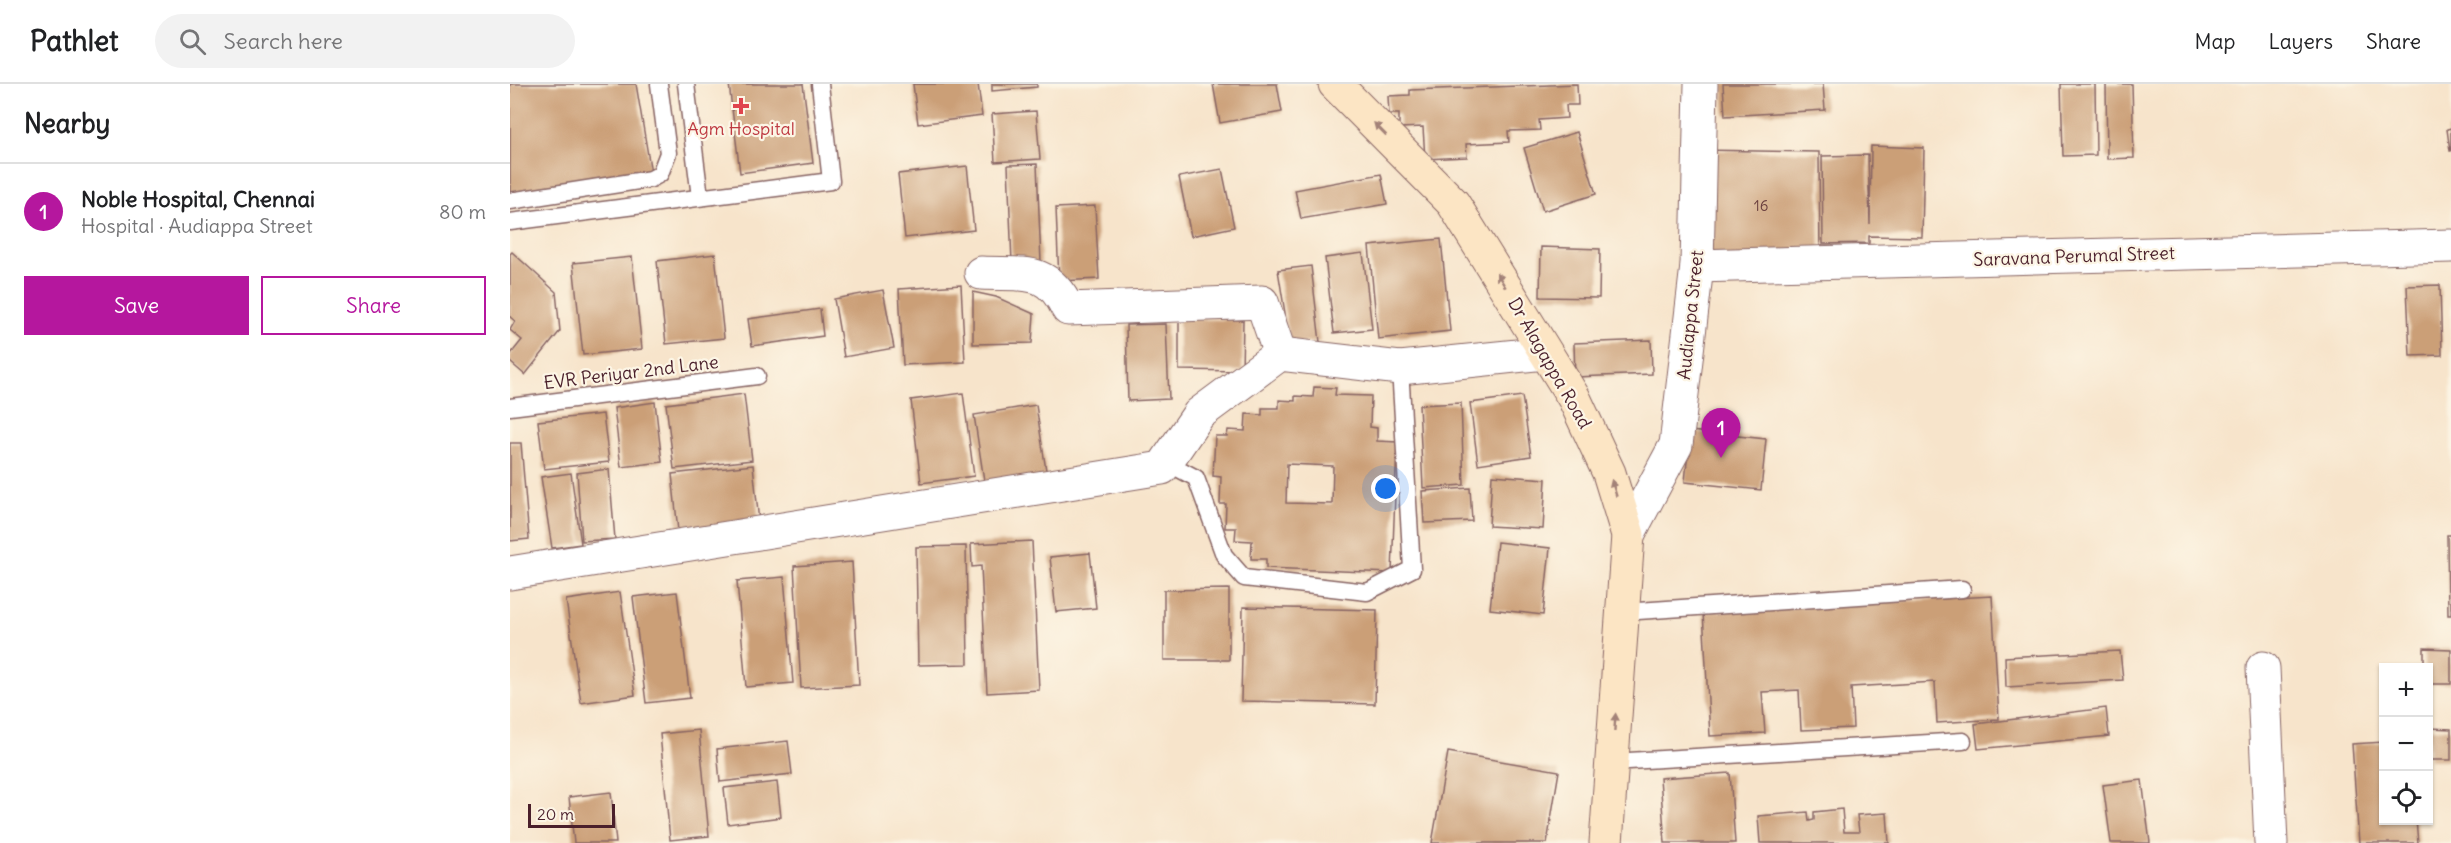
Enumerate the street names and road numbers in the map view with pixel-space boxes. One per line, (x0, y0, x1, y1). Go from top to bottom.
street label: Saravana Perumal Street (1973, 241, 2175, 271)
street label: Audiappa Street (1672, 249, 1708, 381)
street label: Dr Alagappa Road (1503, 293, 1597, 433)
street label: EVR Periyar 2nd Lane (542, 350, 720, 394)

